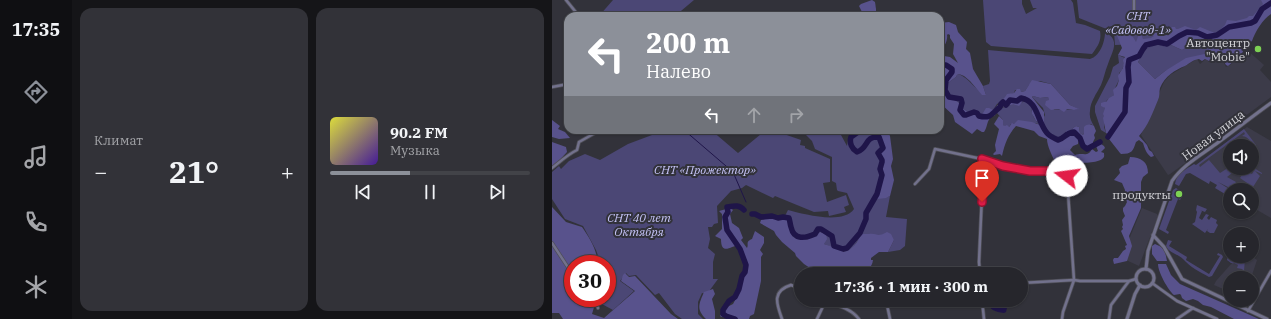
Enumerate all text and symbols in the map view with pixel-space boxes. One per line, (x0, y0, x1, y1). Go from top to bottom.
park label: СНТ «Садовод-1» (1105, 8, 1171, 37)
text: 17:35 (12, 18, 60, 41)
text: 200 m (646, 24, 730, 61)
icon: left (580, 28, 632, 80)
place label: Автоцентр "Mobie" (1186, 35, 1250, 64)
marker: Автоцентр "Mobie" (1253, 44, 1263, 54)
text: Налево (646, 60, 711, 83)
icon: directions (22, 78, 50, 106)
icon: left (701, 104, 723, 126)
icon: ahead (743, 104, 765, 126)
icon: right (785, 104, 807, 126)
street label: Новая улица (1179, 106, 1248, 163)
text: 90.2 FM (390, 123, 448, 142)
text: Климат (94, 132, 143, 149)
map controls (1223, 139, 1259, 307)
button: sound (1223, 139, 1259, 175)
text: Музыка (390, 142, 440, 159)
icon: music (22, 143, 50, 171)
text: 21° (169, 152, 219, 191)
position arrow (1046, 155, 1088, 197)
text: − (94, 157, 107, 186)
text: + (281, 157, 294, 186)
pin (965, 161, 999, 202)
park label: СНТ «Прожектор» (654, 162, 756, 177)
icon: arrive (971, 167, 993, 189)
icon: previous (352, 181, 374, 203)
icon: pause (419, 181, 441, 203)
icon: next (486, 181, 508, 203)
button: search (1223, 183, 1259, 219)
place label: продукты (1112, 187, 1171, 202)
marker: продукты (1174, 189, 1184, 199)
icon: phone (22, 208, 50, 236)
park label: СНТ 40 лет Октября (607, 210, 671, 239)
button: + (1223, 227, 1259, 263)
speed limit sign: 30 (564, 255, 616, 307)
button: − (1223, 271, 1259, 307)
icon: climate (22, 273, 50, 301)
text: 17:36 · 1 мин · 300 m (834, 277, 988, 296)

